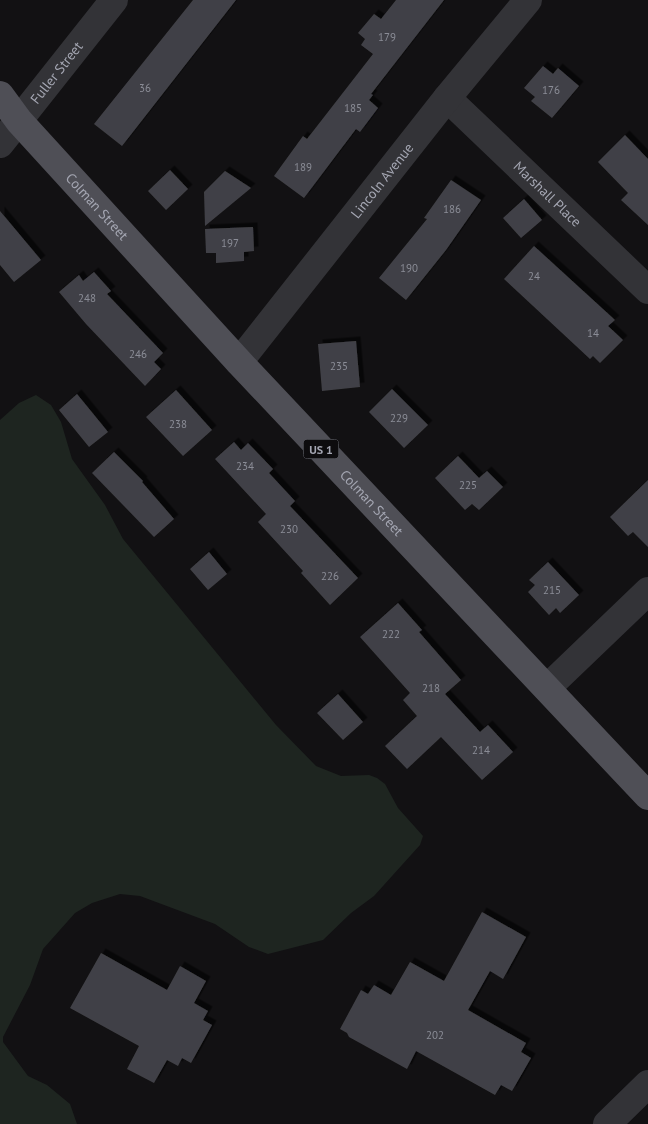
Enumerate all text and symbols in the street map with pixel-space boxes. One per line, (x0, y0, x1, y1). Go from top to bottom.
house number: 179 (378, 30, 396, 44)
street label: Fuller Street (26, 38, 87, 107)
house number: 36 (139, 81, 151, 95)
house number: 176 (542, 83, 560, 97)
house number: 185 (344, 101, 362, 115)
street label: Lincoln Avenue (347, 139, 417, 222)
street label: Marshall Place (510, 157, 585, 231)
house number: 189 (294, 160, 312, 174)
street label: Colman Street (62, 169, 132, 244)
house number: 186 (443, 202, 461, 216)
house number: 197 (221, 236, 239, 250)
house number: 190 (400, 261, 418, 275)
house number: 24 (528, 269, 540, 283)
house number: 248 (78, 291, 96, 305)
house number: 14 (587, 326, 599, 340)
house number: 246 (129, 347, 147, 361)
house number: 235 (330, 359, 348, 373)
house number: 229 (390, 411, 408, 425)
house number: 238 (169, 417, 187, 431)
road number: US 1 (304, 439, 338, 458)
house number: 234 (236, 459, 254, 473)
street label: Colman Street (336, 466, 407, 540)
house number: 225 (459, 478, 477, 492)
house number: 230 (280, 522, 298, 536)
house number: 226 (321, 569, 339, 583)
house number: 215 (543, 583, 561, 597)
house number: 222 (382, 627, 400, 641)
house number: 218 (422, 681, 440, 695)
house number: 214 (472, 743, 490, 757)
house number: 202 (426, 1028, 444, 1042)

